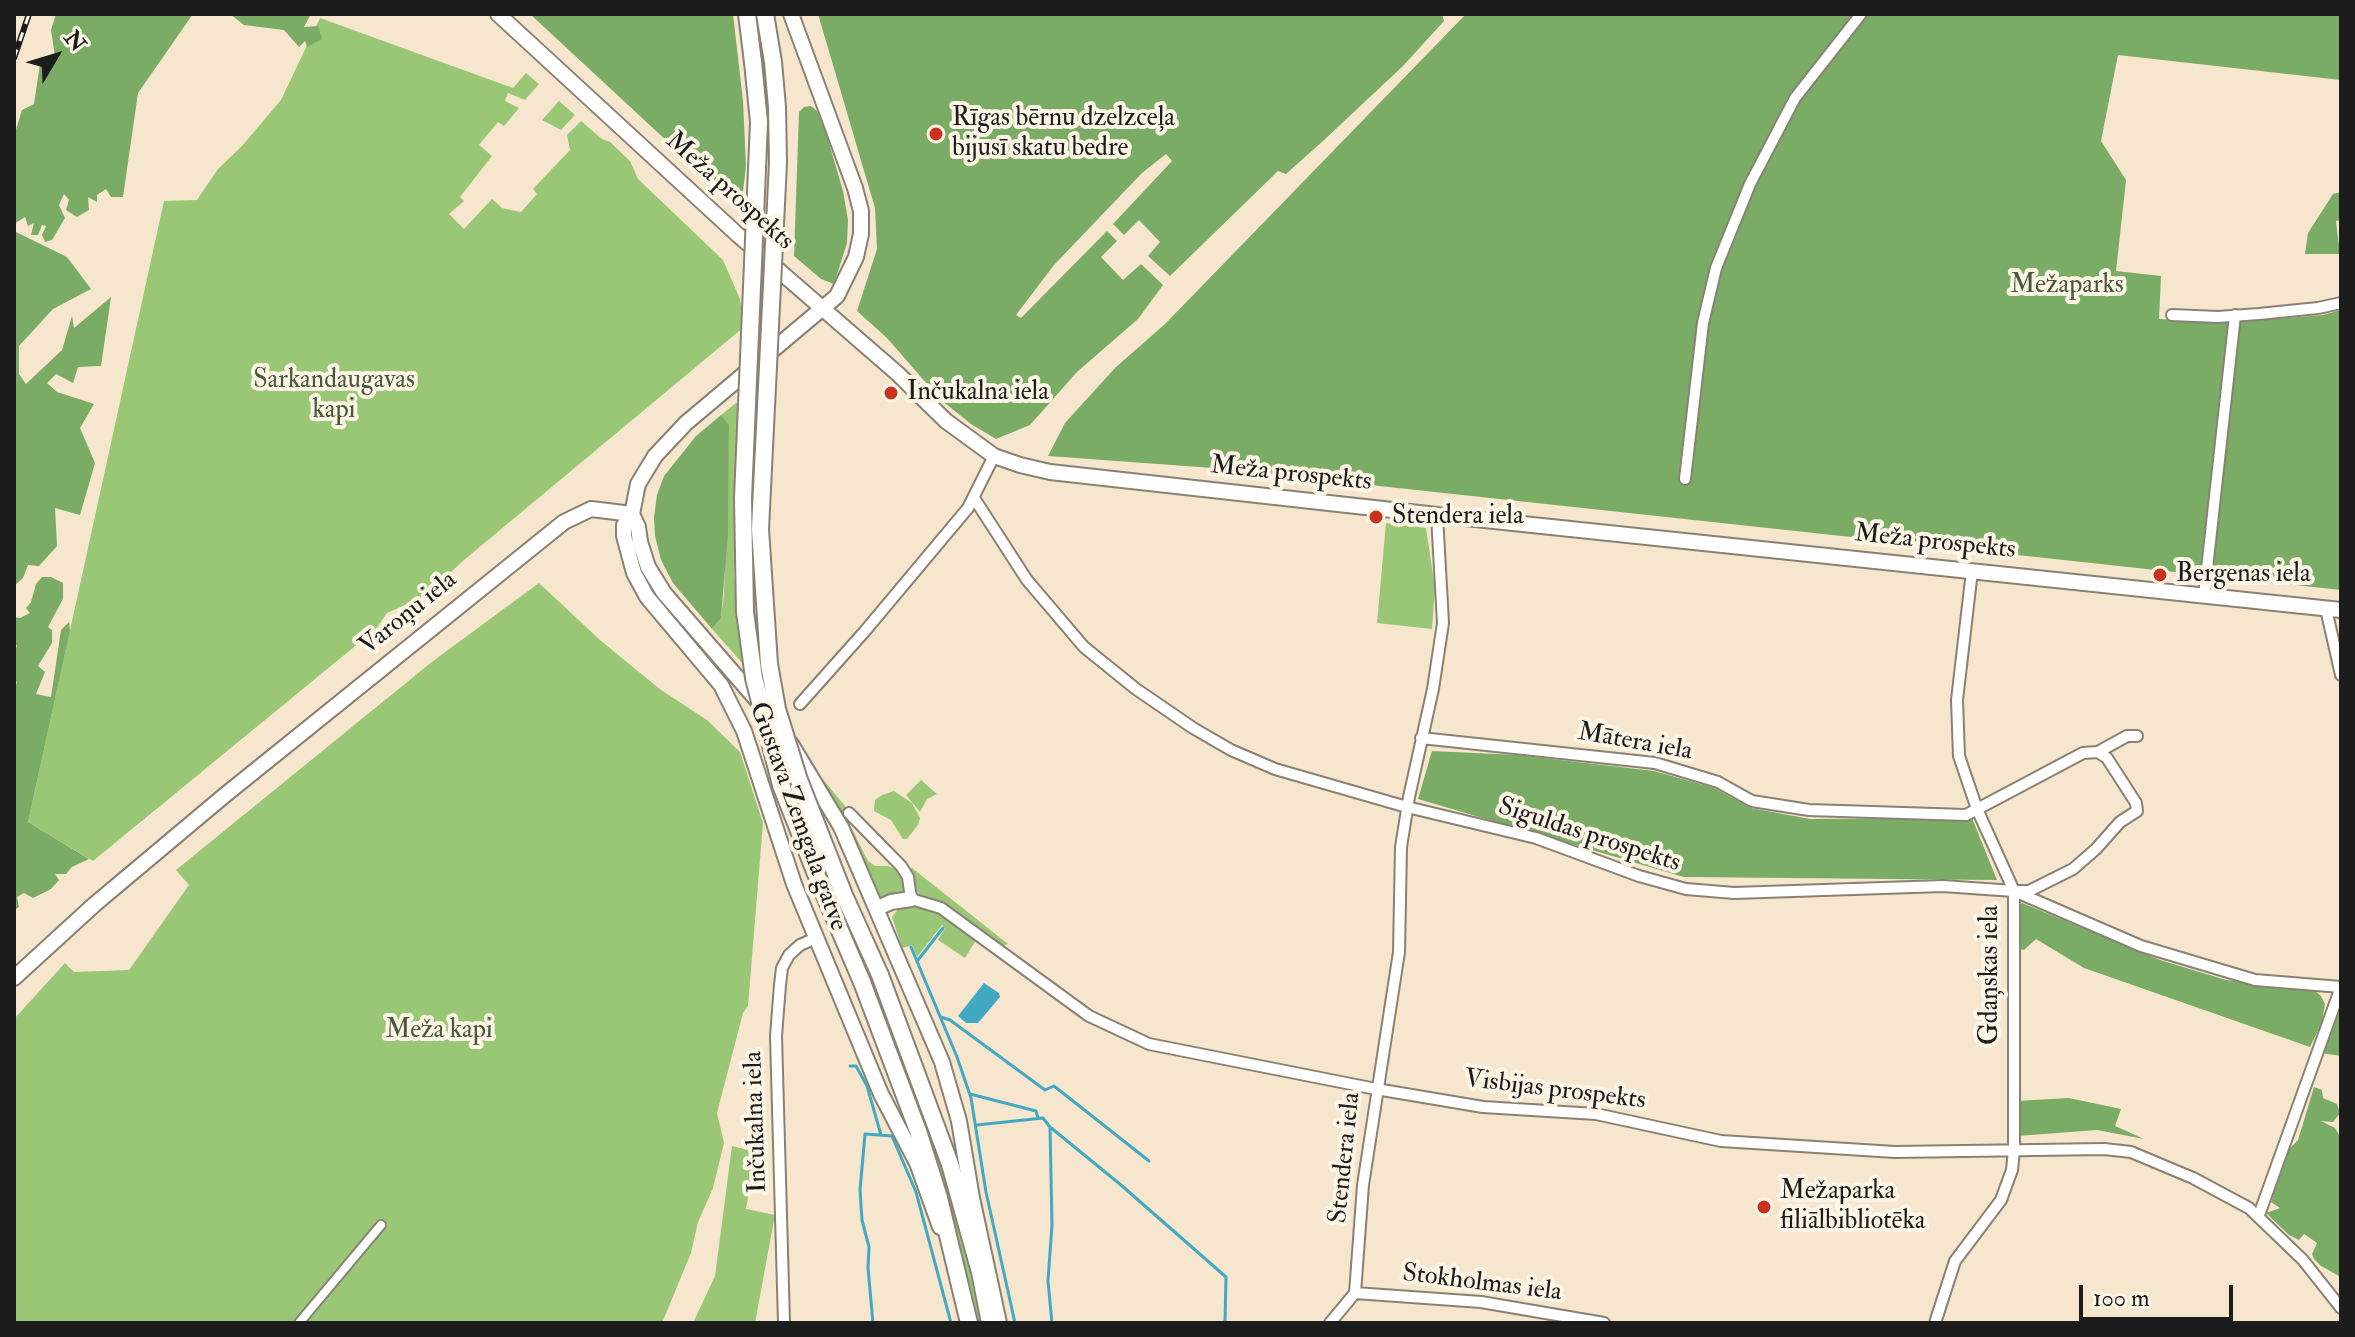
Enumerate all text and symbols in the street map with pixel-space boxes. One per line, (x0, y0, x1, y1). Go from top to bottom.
north arrow (16, 16, 96, 96)
text: N (58, 25, 92, 58)
place label: Rīgas bērnu dzelzceļa bijusī skatu bedre (952, 103, 1175, 164)
marker: Rīgas bērnu dzelzceļa bijusī skatu bedre (927, 125, 945, 143)
street label: Meža prospekts (658, 126, 800, 258)
park label: Mežaparks (2010, 270, 2124, 302)
park label: Sarkandaugavas kapi (253, 365, 415, 426)
place label: Inčukalna iela (907, 377, 1049, 409)
marker: Inčukalna iela (882, 384, 900, 402)
street label: Meža prospekts (1209, 451, 1373, 499)
place label: Stendera iela (1392, 501, 1524, 533)
marker: Stendera iela (1367, 508, 1385, 526)
street label: Meža prospekts (1853, 519, 2017, 567)
place label: Bergenas iela (2176, 559, 2311, 591)
street label: Varoņu iela (354, 565, 464, 663)
marker: Bergenas iela (2151, 566, 2169, 584)
street label: Gustava Zemgala gatve (741, 699, 853, 935)
street label: Mātera iela (1575, 718, 1695, 768)
street label: Siguldas prospekts (1494, 792, 1684, 880)
street label: Gdaņskas iela (1975, 905, 2007, 1045)
park label: Meža kapi (385, 1015, 493, 1047)
street label: Inčukalna iela (739, 1051, 775, 1193)
street label: Visbijas prospekts (1463, 1064, 1647, 1118)
street label: Stendera iela (1324, 1091, 1368, 1225)
place label: Mežaparka filiālbibliotēka (1780, 1176, 1925, 1238)
marker: Mežaparka filiālbibliotēka (1755, 1198, 1773, 1216)
street label: Stokholmas iela (1400, 1259, 1564, 1309)
scale bar (2083, 1269, 2237, 1319)
text: 100 m (2093, 1283, 2150, 1314)

